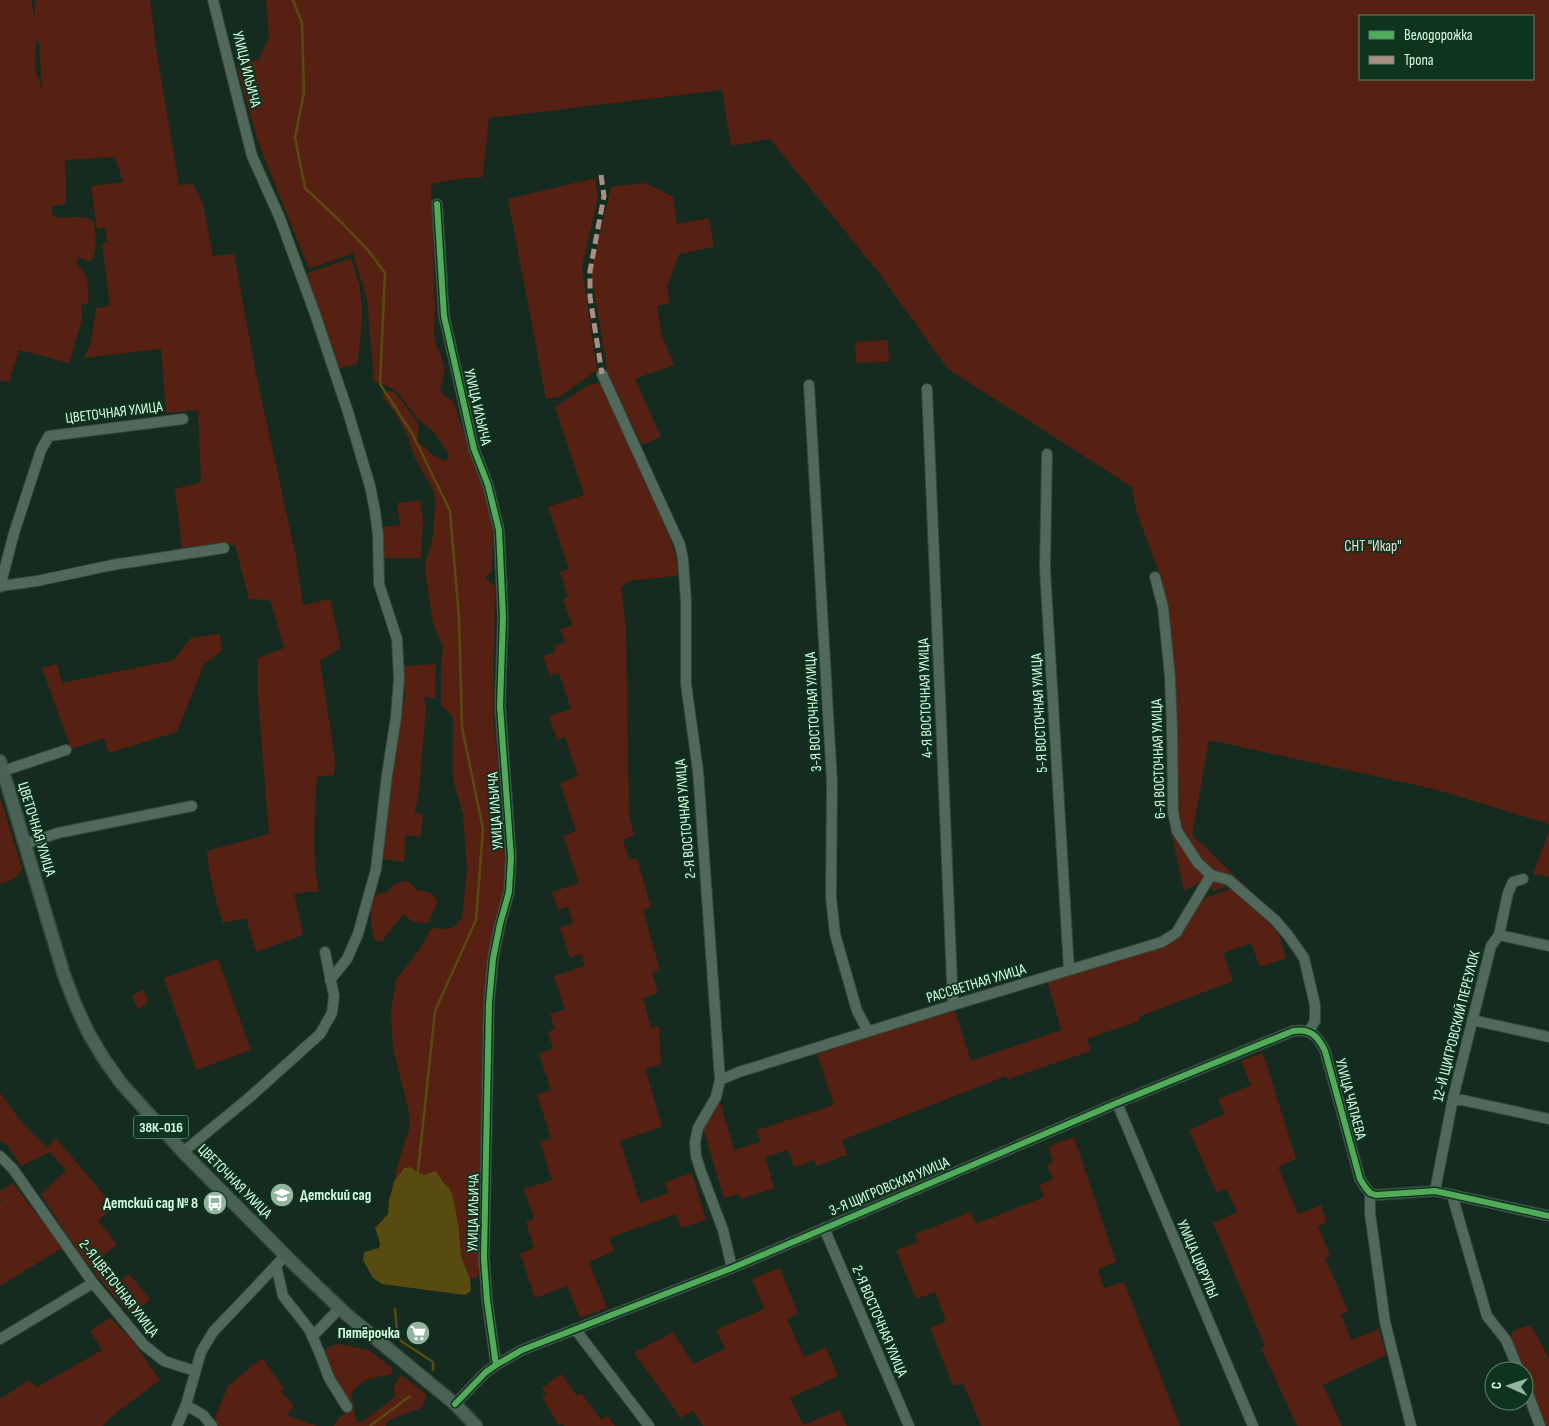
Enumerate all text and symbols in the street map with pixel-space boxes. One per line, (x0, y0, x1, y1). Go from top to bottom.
legend (1359, 15, 1534, 80)
text: Велодорожка (1404, 26, 1473, 45)
street label: УЛИЦА ИЛЬИЧА (228, 29, 265, 110)
text: Тропа (1404, 51, 1434, 70)
street label: УЛИЦА ИЛЬИЧА (459, 367, 496, 448)
street label: ЦВЕТОЧНАЯ УЛИЦА (64, 397, 164, 428)
park label: СНТ "Икар" (1344, 537, 1402, 556)
street label: 4-Я ВОСТОЧНАЯ УЛИЦА (914, 637, 937, 758)
street label: 3-Я ВОСТОЧНАЯ УЛИЦА (801, 651, 826, 772)
street label: 5-Я ВОСТОЧНАЯ УЛИЦА (1027, 652, 1052, 773)
street label: 6-Я ВОСТОЧНАЯ УЛИЦА (1147, 698, 1170, 819)
street label: 2-Я ВОСТОЧНАЯ УЛИЦА (671, 758, 700, 879)
street label: УЛИЦА ИЛЬИЧА (483, 771, 508, 851)
street label: ЦВЕТОЧНАЯ УЛИЦА (13, 780, 60, 879)
street label: 12-Й ЩИГРОВСКИЙ ПЕРЕУЛОК (1429, 948, 1484, 1103)
street label: РАССВЕТНАЯ УЛИЦА (924, 959, 1029, 1008)
street label: УЛИЦА ЧАПАЕВА (1331, 1056, 1371, 1142)
road number: 38К-016 (134, 1116, 188, 1138)
street label: ЦВЕТОЧНАЯ УЛИЦА (193, 1140, 276, 1223)
street label: 3-Я ЩИГРОВСКАЯ УЛИЦА (826, 1152, 953, 1220)
street label: УЛИЦА ИЛЬИЧА (463, 1173, 484, 1252)
school or university icon: Детский сад (269, 1182, 295, 1208)
place label: Детский сад (300, 1186, 371, 1205)
bus stop icon: Детский сад № 8 (202, 1190, 228, 1216)
place label: Детский сад № 8 (103, 1194, 198, 1213)
street label: УЛИЦА ЦЮРУПЫ (1172, 1217, 1223, 1301)
street label: 2-Я ЦВЕТОЧНАЯ УЛИЦА (75, 1236, 163, 1341)
street label: 2-Я ВОСТОЧНАЯ УЛИЦА (847, 1262, 912, 1380)
supermarket icon: Пятёрочка (405, 1320, 431, 1346)
place label: Пятёрочка (338, 1324, 400, 1343)
north arrow (1484, 1361, 1534, 1411)
text: С (1488, 1381, 1505, 1389)

